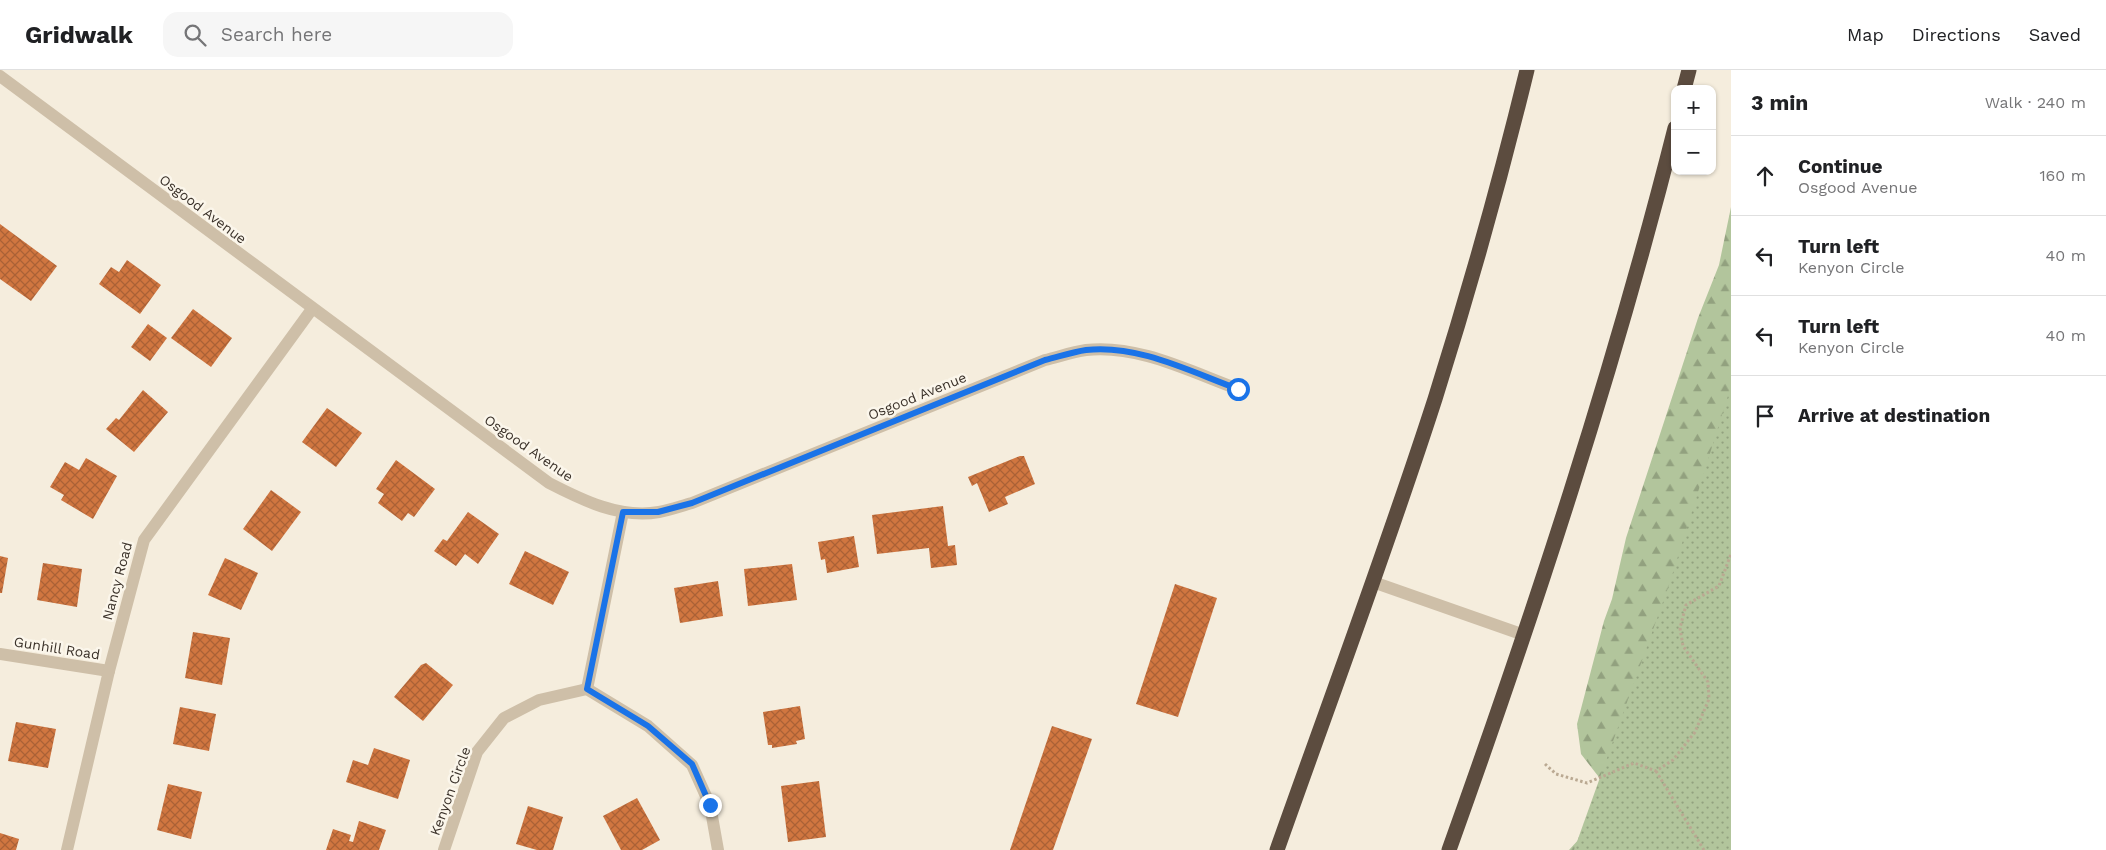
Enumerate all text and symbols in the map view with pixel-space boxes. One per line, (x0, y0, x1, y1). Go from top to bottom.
search box (163, 12, 513, 57)
text: Gridwalk (25, 21, 133, 49)
icon: search (181, 21, 209, 49)
text: Search here (221, 23, 332, 46)
text: Map (1847, 24, 1884, 45)
text: Directions (1912, 24, 2001, 45)
text: Saved (2029, 24, 2081, 45)
map controls (1671, 85, 1716, 175)
button: + (1671, 85, 1716, 130)
text: 3 min (1751, 90, 1808, 115)
text: Walk · 240 m (1985, 93, 2086, 112)
button: − (1671, 130, 1716, 175)
text: Continue (1798, 155, 1882, 178)
icon: ahead (1751, 162, 1779, 190)
text: 160 m (2039, 166, 2086, 185)
street label: Osgood Avenue (156, 171, 250, 247)
text: Osgood Avenue (1798, 178, 1918, 197)
text: Turn left (1798, 235, 1879, 258)
icon: left (1751, 242, 1779, 270)
text: 40 m (2046, 246, 2086, 265)
text: Kenyon Circle (1798, 258, 1905, 277)
text: Turn left (1798, 315, 1879, 338)
icon: left (1751, 322, 1779, 350)
text: 40 m (2046, 326, 2086, 345)
text: Kenyon Circle (1798, 338, 1905, 357)
street label: Osgood Avenue (866, 369, 968, 423)
route start (1227, 378, 1250, 401)
icon: arrive (1751, 402, 1779, 430)
text: Arrive at destination (1798, 404, 1990, 427)
street label: Osgood Avenue (482, 411, 576, 485)
street label: Nancy Road (99, 540, 135, 622)
street label: Gunhill Road (13, 633, 101, 663)
street label: Kenyon Circle (427, 744, 473, 838)
route end (699, 794, 722, 817)

